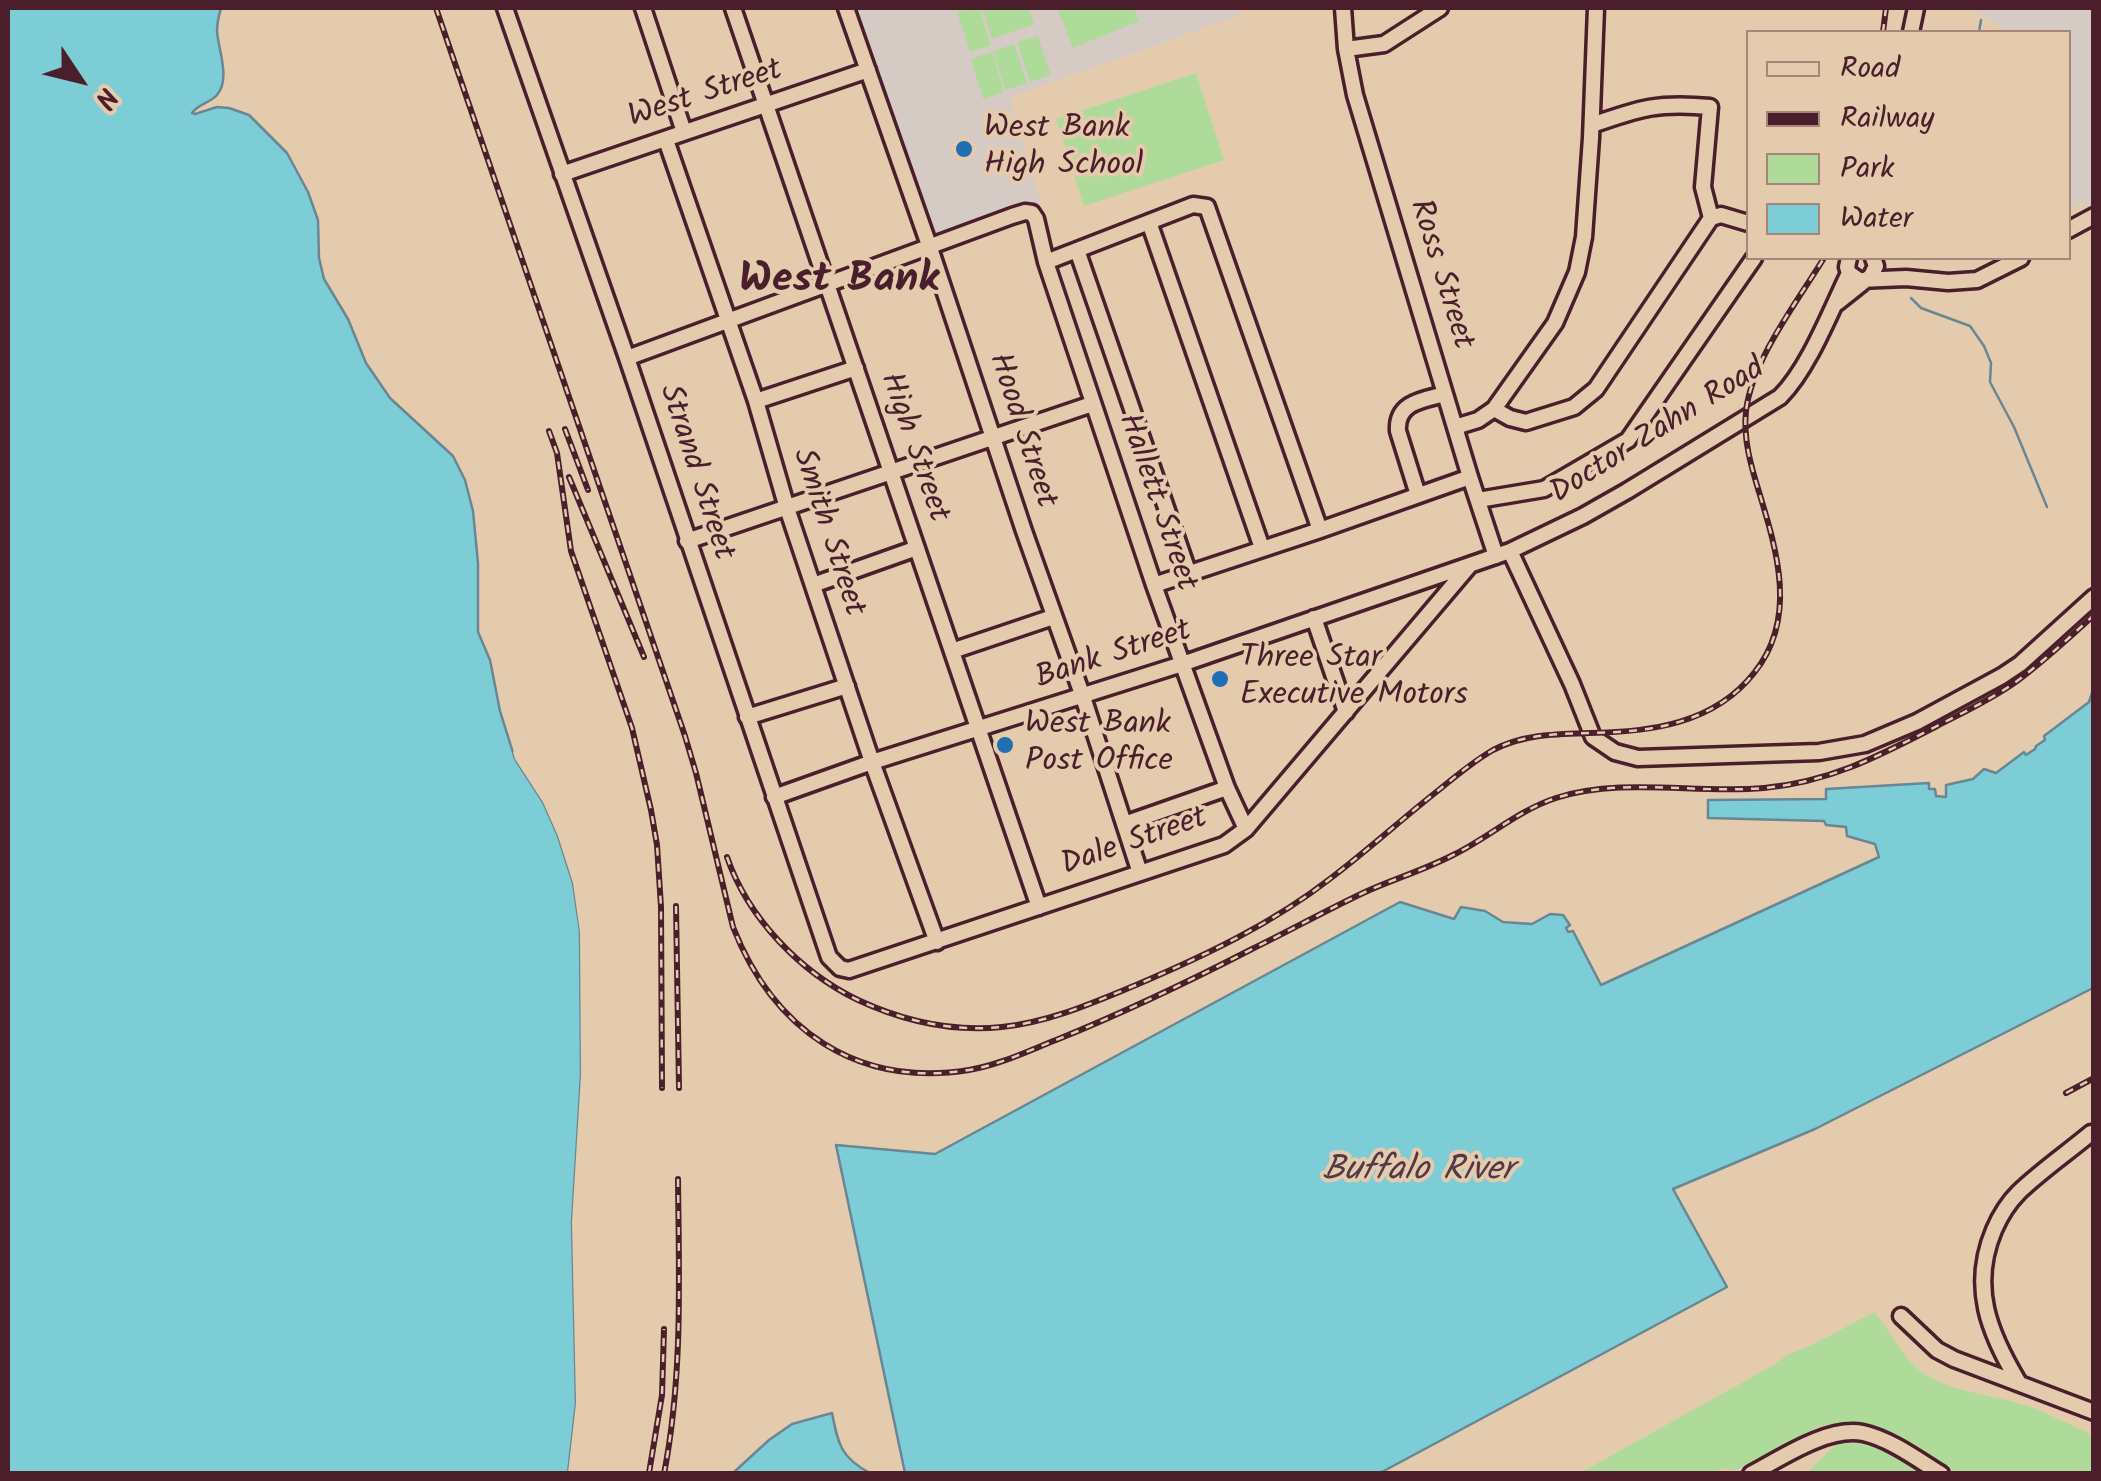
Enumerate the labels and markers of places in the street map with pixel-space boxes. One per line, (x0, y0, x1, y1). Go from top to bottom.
place label: West Bank High School (984, 112, 1143, 187)
marker: West Bank High School (953, 138, 975, 160)
place label: Three Star Executive Motors (1240, 642, 1468, 717)
marker: Three Star Executive Motors (1209, 668, 1231, 690)
place label: West Bank Post Office (1025, 708, 1173, 783)
marker: West Bank Post Office (994, 734, 1016, 756)

